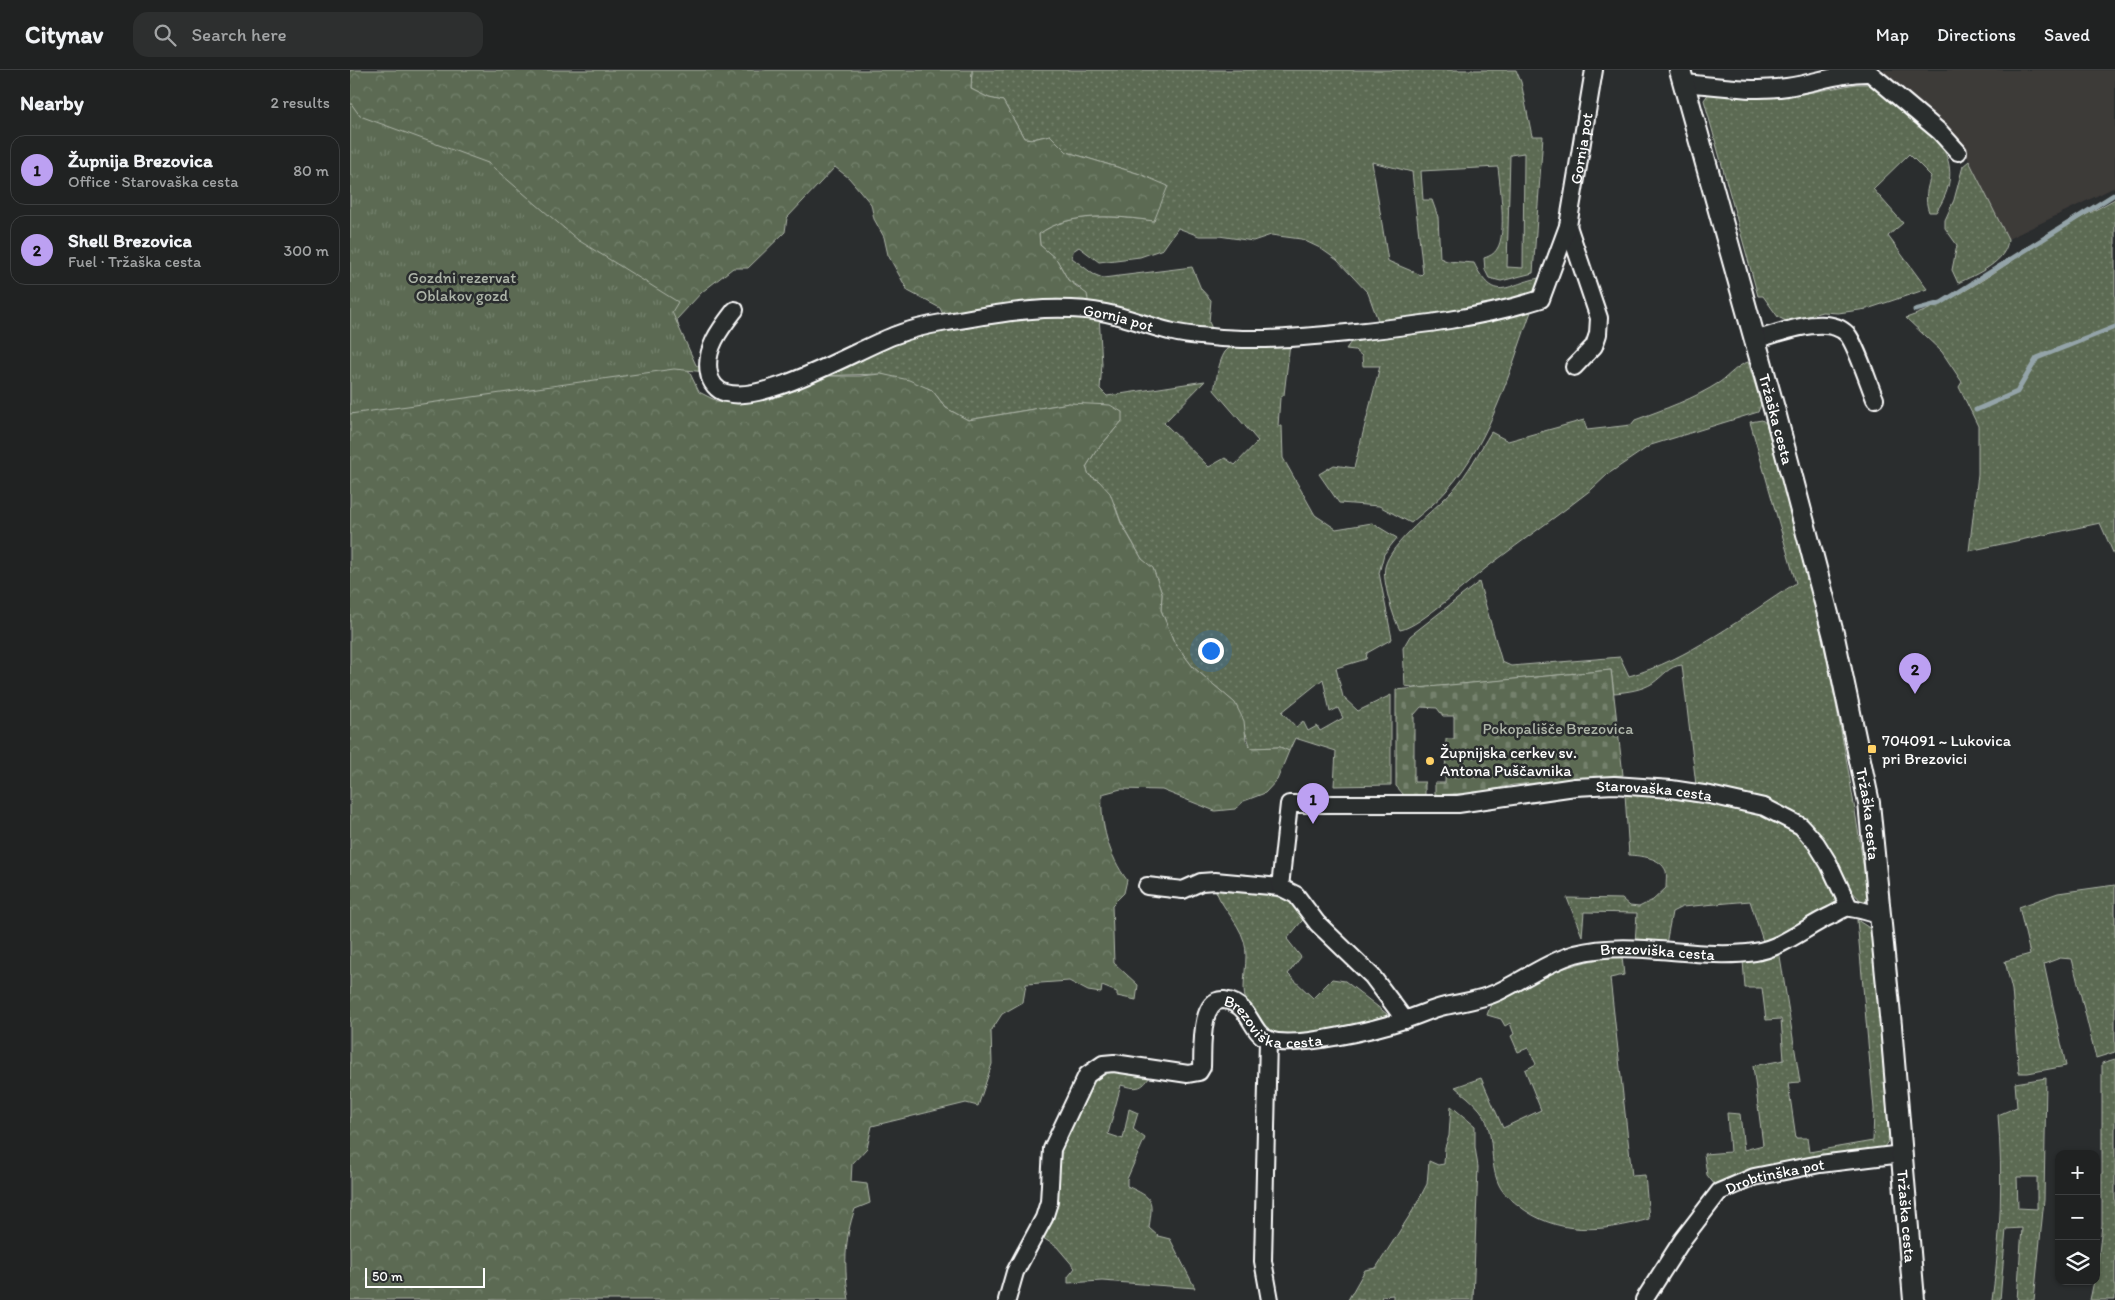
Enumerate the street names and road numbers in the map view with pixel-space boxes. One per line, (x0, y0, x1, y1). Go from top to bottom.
street label: Gornja pot (1566, 111, 1596, 186)
street label: Gornja pot (1082, 300, 1156, 336)
street label: Tržaška cesta (1755, 371, 1798, 467)
street label: Tržaška cesta (1852, 766, 1884, 862)
street label: Starovaška cesta (1595, 775, 1714, 805)
street label: Brezoviška cesta (1599, 939, 1716, 964)
street label: Brezoviška cesta (1222, 991, 1324, 1052)
street label: Drobtinška pot (1722, 1154, 1825, 1198)
street label: Tržaška cesta (1894, 1169, 1920, 1264)

